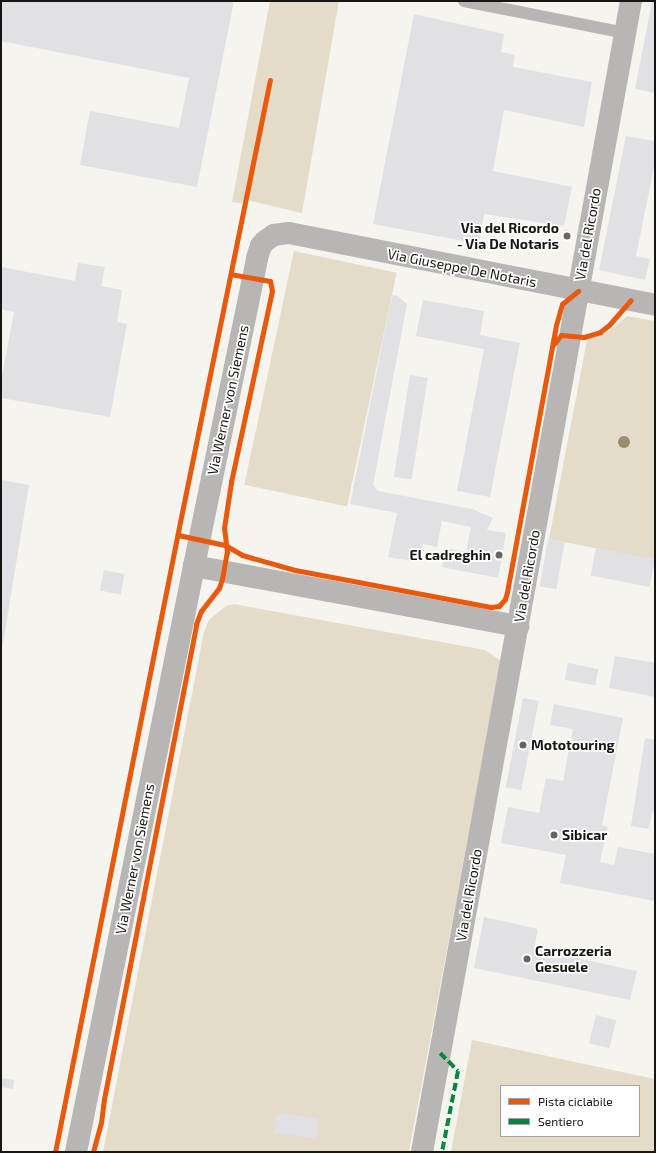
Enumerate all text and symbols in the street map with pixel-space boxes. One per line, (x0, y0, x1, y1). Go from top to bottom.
street label: Via del Ricordo (572, 186, 604, 282)
place label: Via del Ricordo - Via De Notaris (457, 220, 559, 252)
marker: Via del Ricordo - Via De Notaris (562, 231, 572, 241)
street label: Via Giuseppe De Notaris (386, 245, 538, 291)
street label: Via Werner von Siemens (204, 323, 252, 477)
street label: Via del Ricordo (511, 528, 543, 624)
place label: El cadreghin (409, 547, 491, 563)
marker: El cadreghin (494, 550, 504, 560)
place label: Mototouring (531, 737, 615, 753)
marker: Mototouring (518, 740, 528, 750)
street label: Via Werner von Siemens (112, 782, 158, 936)
place label: Sibicar (562, 827, 607, 843)
marker: Sibicar (549, 830, 559, 840)
street label: Via del Ricordo (453, 847, 485, 943)
place label: Carrozzeria Gesuele (535, 943, 612, 976)
marker: Carrozzeria Gesuele (522, 954, 532, 964)
legend (500, 1085, 640, 1137)
text: Pista ciclabile (538, 1094, 613, 1108)
text: Sentiero (538, 1114, 584, 1128)

